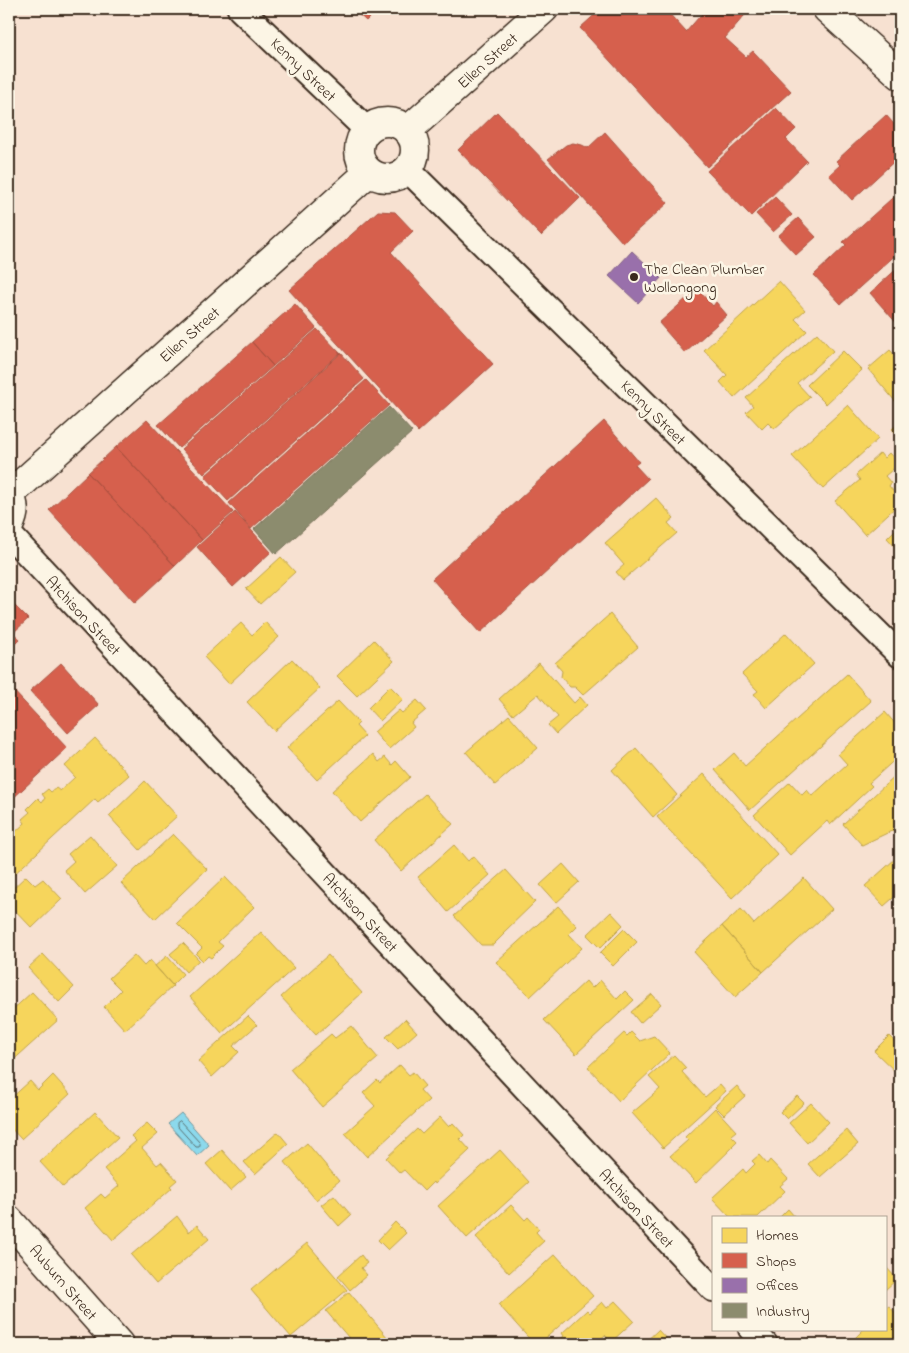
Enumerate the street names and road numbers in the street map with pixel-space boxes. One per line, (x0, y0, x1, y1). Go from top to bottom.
street label: Ellen Street (453, 27, 524, 95)
street label: Kenny Street (264, 33, 342, 109)
street label: Ellen Street (155, 301, 226, 369)
street label: Kenny Street (614, 375, 691, 452)
street label: Atchison Street (39, 571, 126, 662)
street label: Atchison Street (316, 868, 403, 959)
street label: Atchison Street (592, 1164, 679, 1255)
street label: Auburn Street (23, 1240, 103, 1327)

